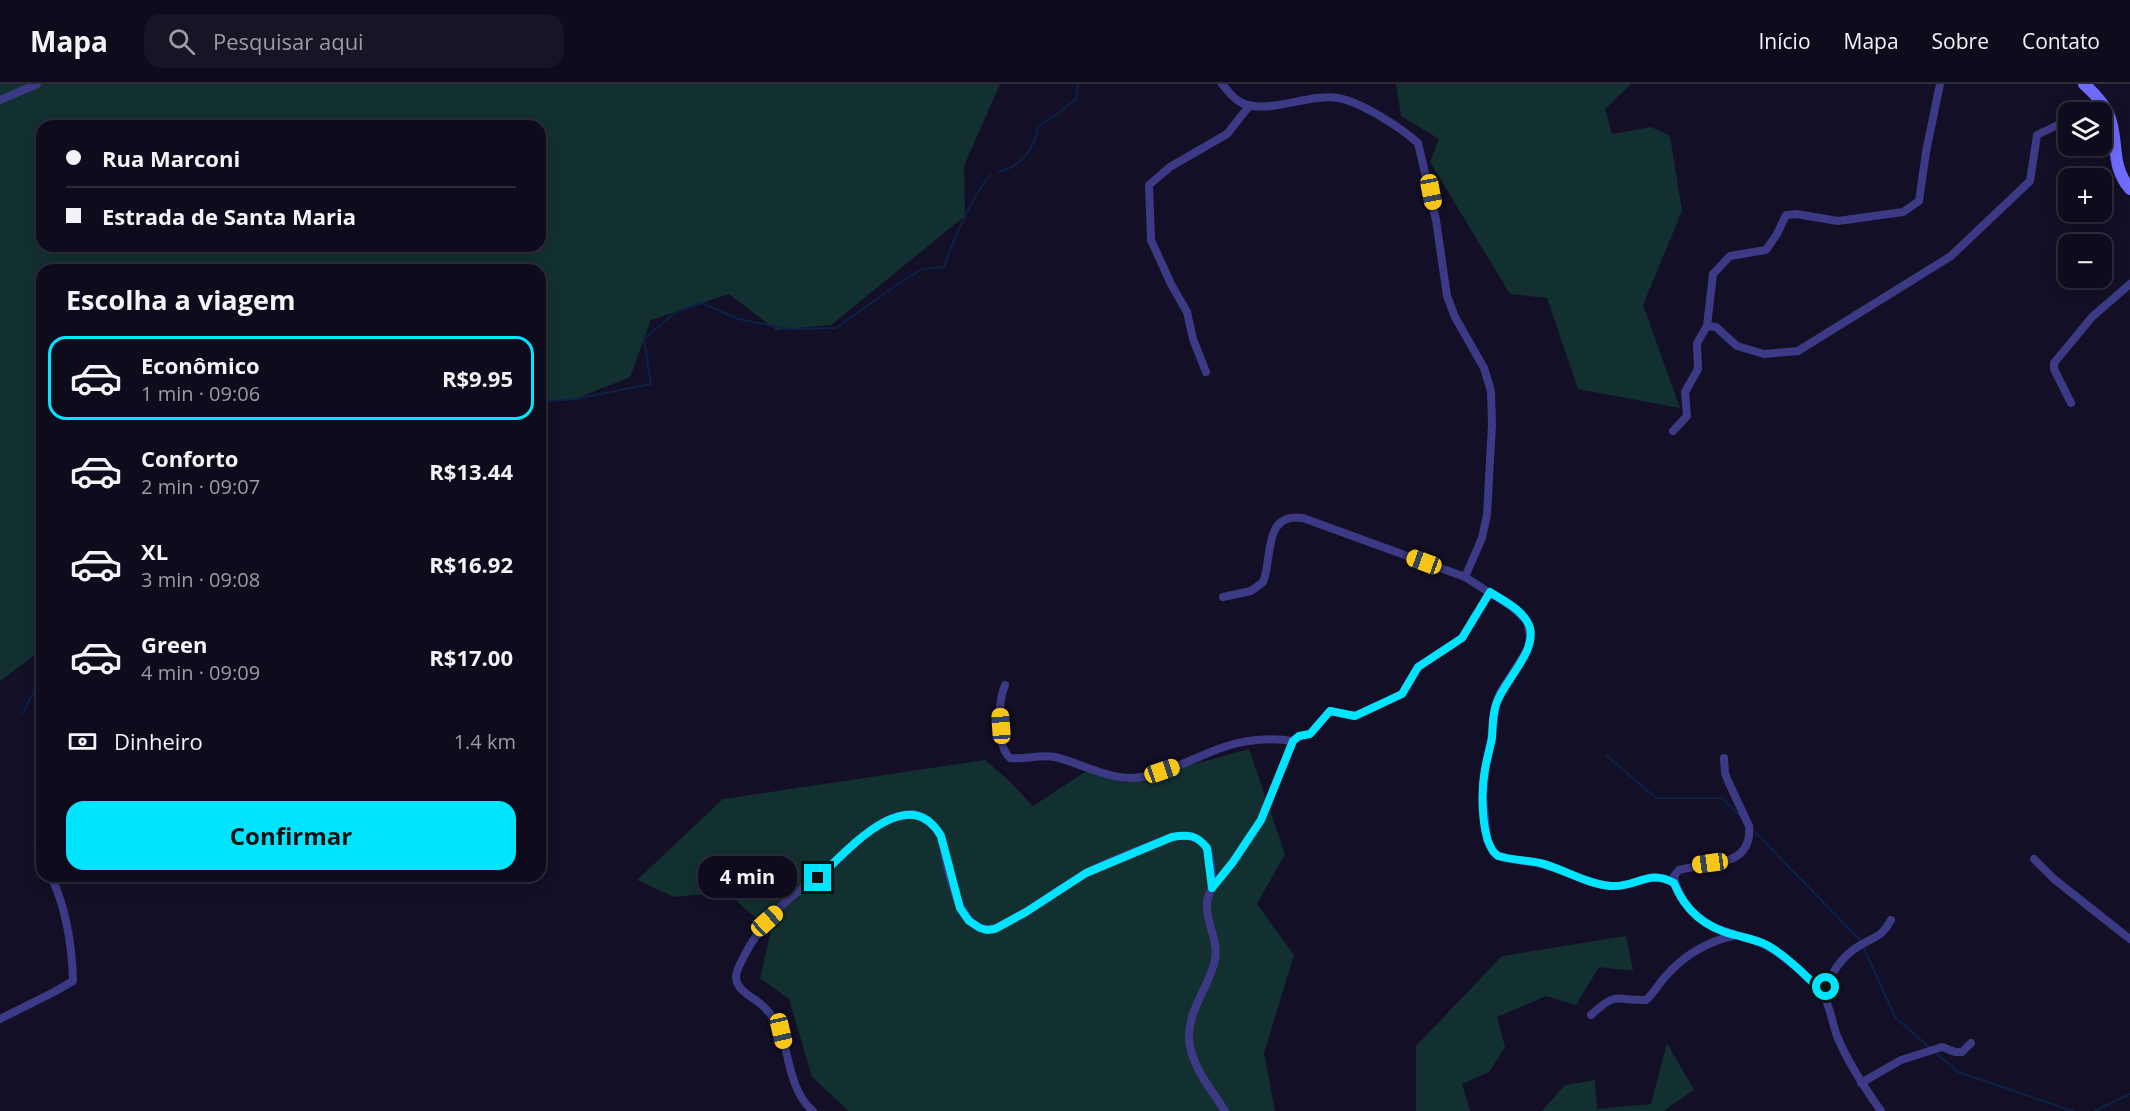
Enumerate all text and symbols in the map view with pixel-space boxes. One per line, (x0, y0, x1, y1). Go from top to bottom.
search box (144, 14, 564, 68)
text: Mapa (30, 22, 108, 60)
icon: search (165, 25, 198, 58)
text: Pesquisar aqui (213, 26, 364, 56)
text: Início (1758, 27, 1811, 55)
text: Mapa (1844, 27, 1899, 55)
text: Sobre (1932, 27, 1989, 55)
text: Contato (2022, 27, 2100, 55)
map controls (2058, 102, 2112, 288)
button: layers (2058, 102, 2112, 156)
text: Rua Marconi (102, 143, 240, 173)
button: + (2058, 168, 2112, 222)
car (1419, 173, 1443, 211)
text: Estrada de Santa Maria (102, 201, 356, 231)
button: − (2058, 234, 2112, 288)
text: Escolha a viagem (66, 281, 295, 318)
text: Econômico (141, 350, 260, 380)
icon: car (69, 351, 123, 405)
text: R$9.95 (442, 363, 513, 393)
text: 1 min · 09:06 (141, 380, 260, 407)
text: Conforto (141, 443, 238, 473)
icon: car (69, 444, 123, 498)
text: R$13.44 (429, 456, 513, 486)
text: 2 min · 09:07 (141, 473, 260, 500)
text: XL (141, 536, 168, 566)
icon: car (69, 537, 123, 591)
car (1404, 547, 1444, 577)
text: R$16.92 (429, 549, 513, 579)
text: 3 min · 09:08 (141, 566, 260, 593)
text: Green (141, 629, 207, 659)
icon: car (69, 630, 123, 684)
text: R$17.00 (429, 642, 513, 672)
text: 4 min · 09:09 (141, 659, 260, 686)
car (991, 707, 1011, 745)
icon: cash (66, 725, 99, 758)
text: Dinheiro (114, 726, 203, 756)
text: 1.4 km (454, 728, 516, 755)
car (1142, 757, 1182, 785)
button: Confirmar (66, 801, 516, 870)
car (1691, 852, 1729, 874)
callout: 4 min (698, 857, 797, 899)
text: 4 min (720, 863, 775, 890)
route end (804, 864, 831, 891)
car (748, 902, 786, 940)
route start (1812, 973, 1839, 1000)
car (768, 1011, 794, 1051)

